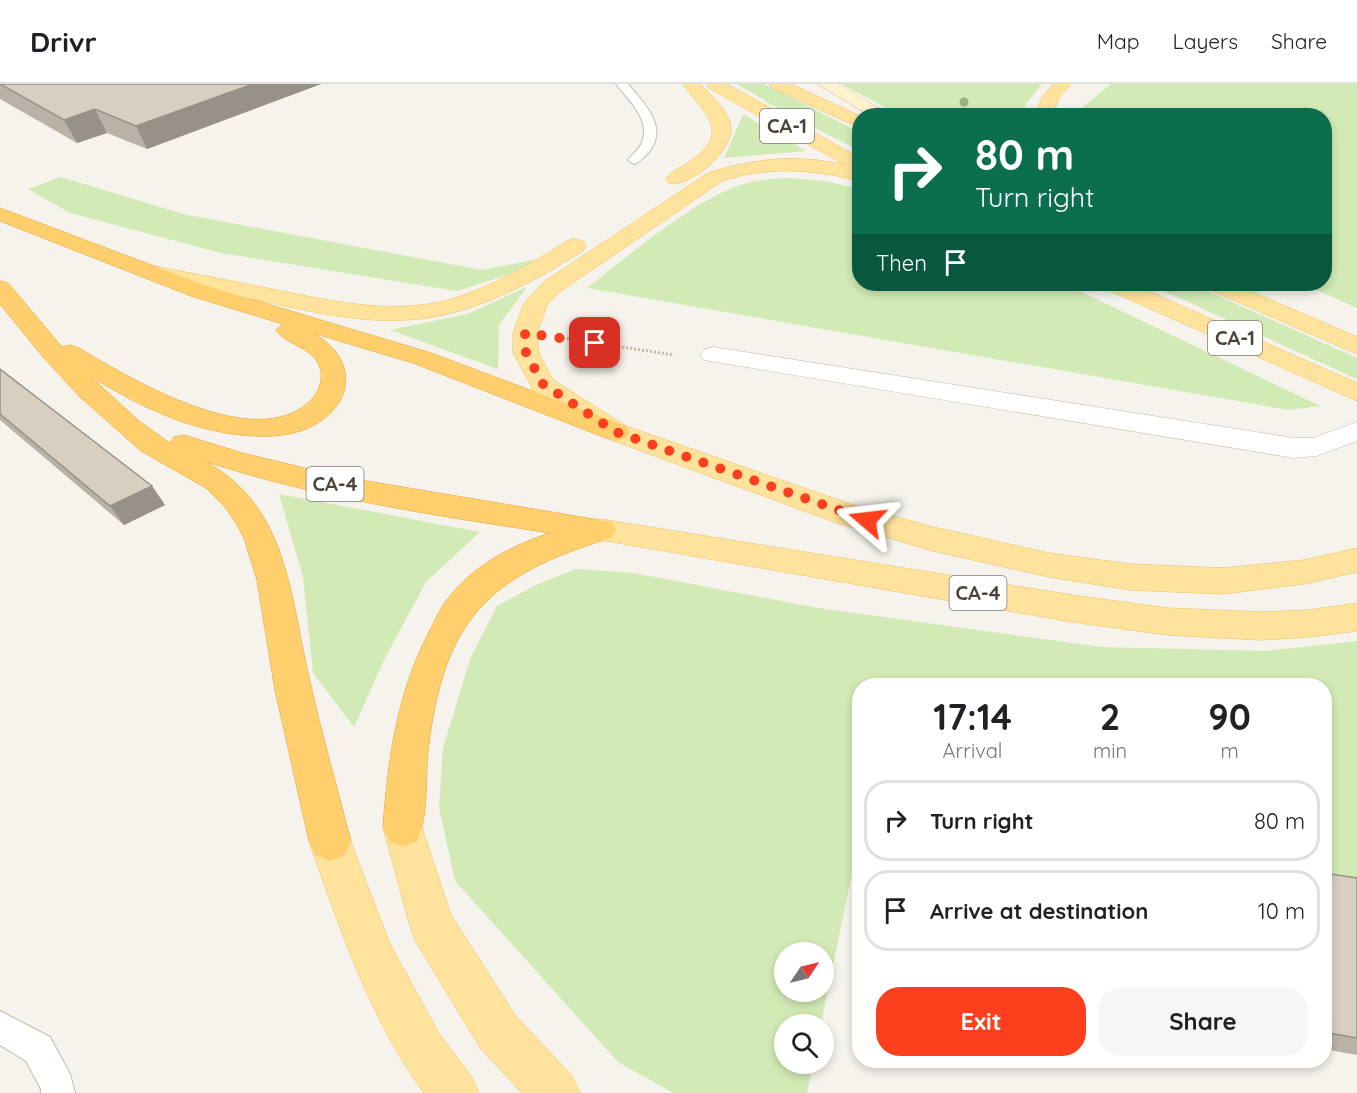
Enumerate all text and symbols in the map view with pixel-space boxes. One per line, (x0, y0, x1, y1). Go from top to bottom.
text: Drivr (30, 24, 97, 59)
text: Map (1097, 28, 1140, 54)
text: Layers (1173, 28, 1238, 54)
text: Share (1271, 28, 1327, 54)
road number: CA-1 (760, 109, 814, 143)
text: 80 m (975, 128, 1074, 181)
icon: right (876, 132, 954, 210)
text: Turn right (975, 180, 1094, 214)
icon: arrive (939, 246, 972, 279)
text: Then (876, 249, 927, 277)
pin (569, 317, 620, 368)
road number: CA-1 (1208, 321, 1262, 355)
icon: arrive (578, 326, 611, 359)
road number: CA-4 (306, 467, 364, 501)
position arrow (835, 488, 899, 552)
road number: CA-4 (950, 576, 1006, 610)
text: 17:14 (933, 694, 1012, 739)
text: 2 (1100, 694, 1120, 739)
text: 90 (1208, 694, 1251, 739)
text: Arrival (943, 738, 1002, 763)
text: min (1093, 738, 1127, 763)
text: m (1220, 738, 1239, 763)
icon: right (879, 804, 912, 837)
text: Turn right (930, 807, 1034, 835)
text: 80 m (1254, 807, 1305, 835)
icon: arrive (879, 894, 912, 927)
text: Arrive at destination (930, 897, 1148, 925)
text: 10 m (1258, 897, 1305, 925)
north arrow (774, 942, 834, 1002)
map controls (774, 942, 834, 1074)
button: Exit (876, 987, 1086, 1056)
button: Share (1098, 987, 1308, 1056)
button: search (774, 1014, 834, 1074)

